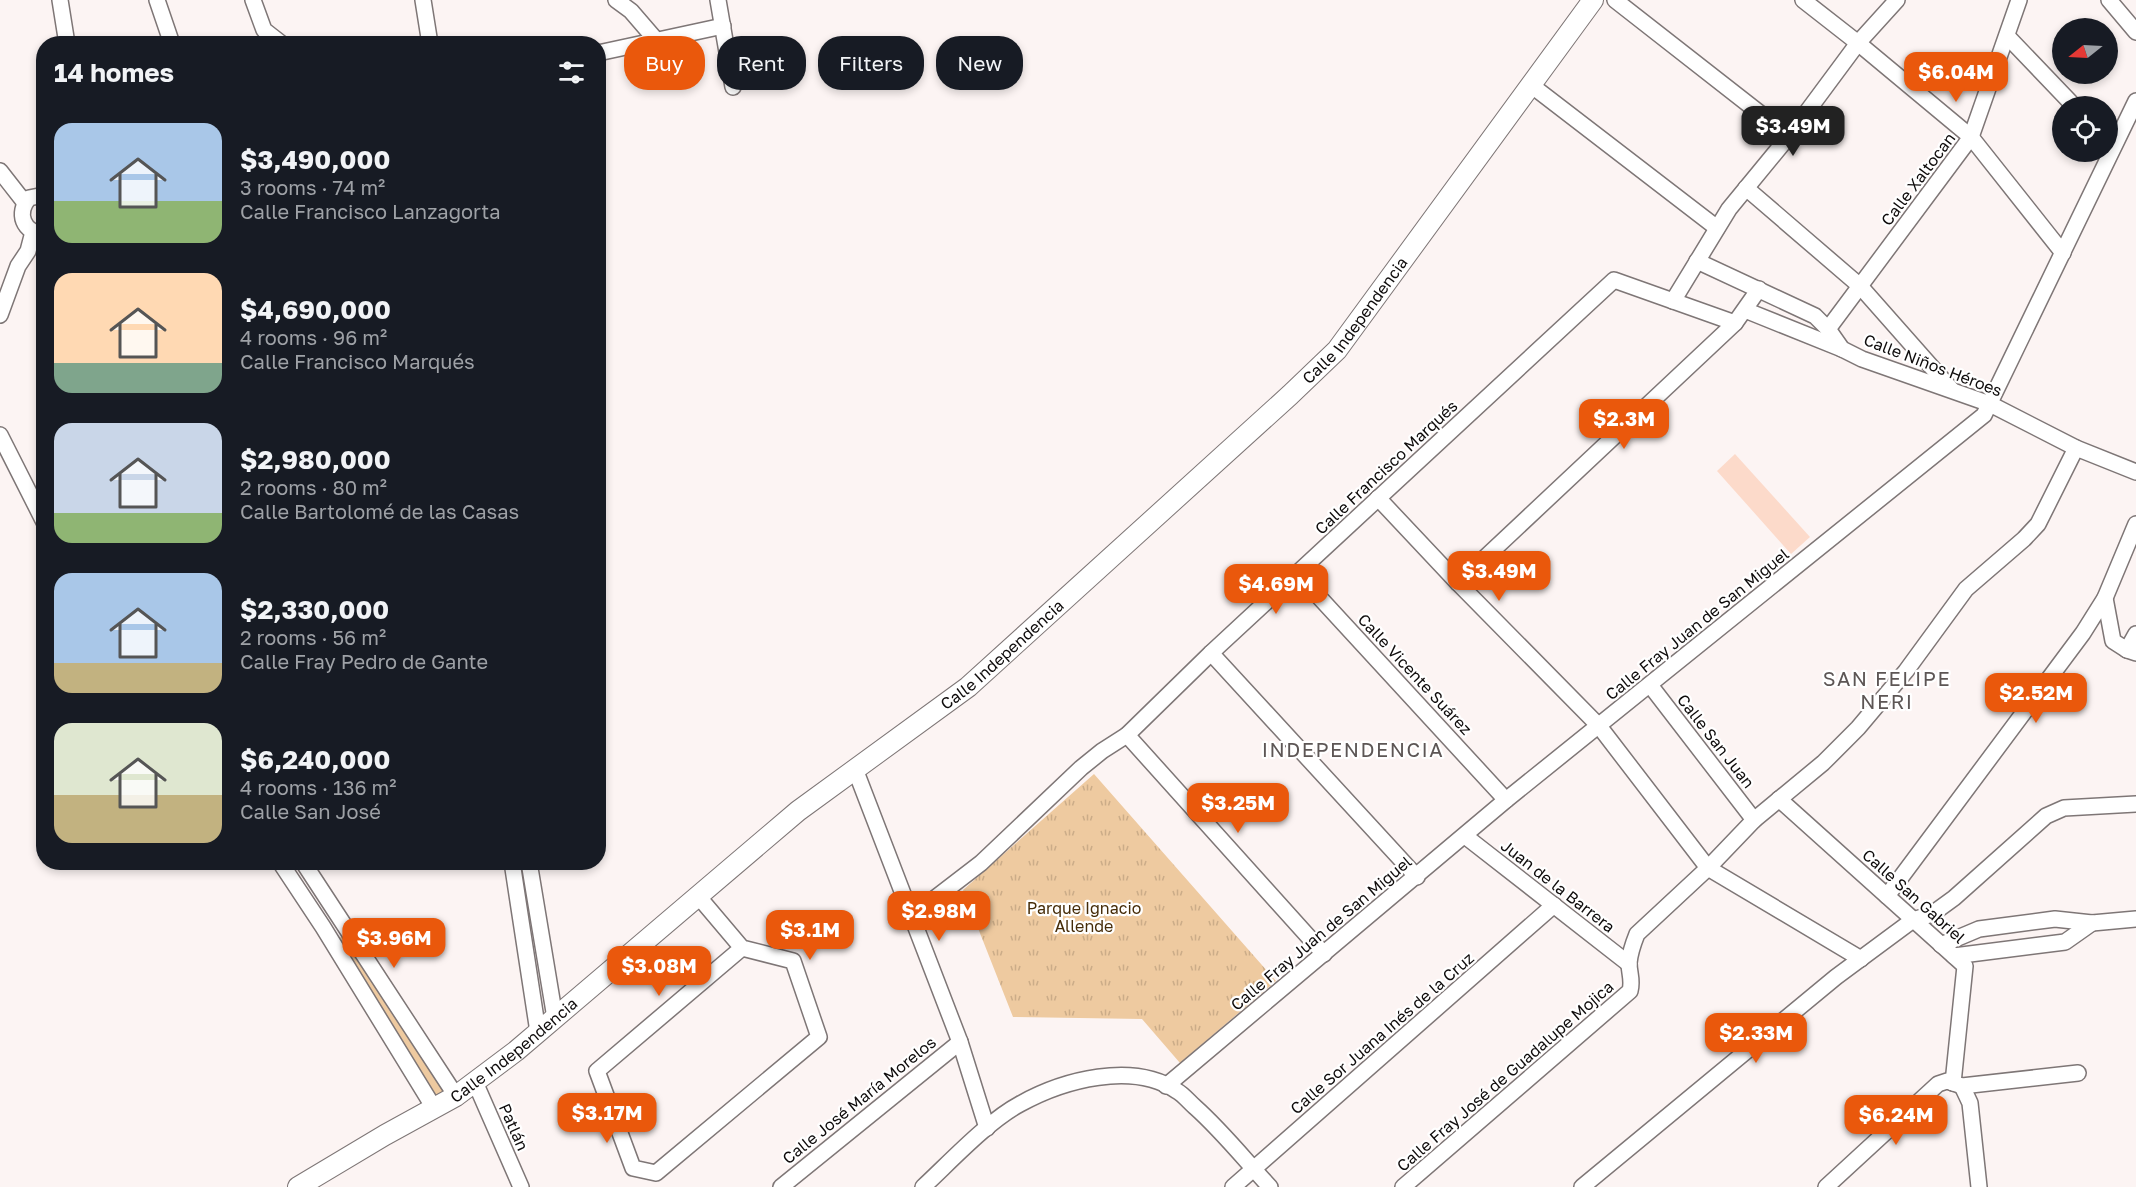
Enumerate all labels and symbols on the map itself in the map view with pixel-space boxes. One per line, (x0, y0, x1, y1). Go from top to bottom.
north arrow (2052, 18, 2118, 84)
pin: $6.04M (1907, 52, 2005, 103)
pin: $3.49M (1744, 106, 1842, 157)
street label: Calle Xaltocan (1877, 129, 1959, 229)
street label: Calle Independencia (1298, 253, 1412, 388)
street label: Calle Niños Héroes (1861, 329, 2005, 401)
street label: Calle Francisco Marqués (1311, 396, 1461, 538)
pin: $2.3M (1582, 399, 1666, 450)
street label: Calle Fray Juan de San Miguel (1601, 544, 1793, 704)
pin: $3.49M (1450, 551, 1548, 602)
pin: $4.69M (1227, 564, 1325, 615)
street label: Calle Independencia (936, 595, 1068, 714)
street label: Calle Vicente Suárez (1354, 609, 1476, 739)
district label: SAN FELIPE NERI (1823, 666, 1951, 713)
pin: $2.52M (1987, 673, 2085, 724)
street label: Calle San Juan (1673, 690, 1759, 792)
district label: INDEPENDENCIA (1262, 737, 1444, 761)
pin: $3.25M (1189, 783, 1287, 834)
street label: Juan de la Barrera (1497, 835, 1619, 937)
street label: Calle San Gabriel (1858, 845, 1970, 947)
street label: Calle Fray Juan de San Miguel (1226, 851, 1416, 1015)
pin: $2.98M (890, 891, 988, 942)
park label: Parque Ignacio Allende (1027, 898, 1141, 936)
pin: $3.1M (768, 910, 852, 961)
pin: $3.96M (345, 918, 443, 969)
pin: $3.08M (610, 946, 708, 997)
street label: Calle Sor Juana Inés de la Cruz (1286, 948, 1478, 1118)
street label: Calle Fray José de Guadalupe Mojica (1393, 976, 1617, 1176)
street label: Calle Independencia (446, 993, 581, 1107)
pin: $2.33M (1707, 1013, 1805, 1064)
street label: Calle José María Morelos (778, 1032, 940, 1168)
pin: $3.17M (558, 1093, 656, 1144)
pin: $6.24M (1847, 1095, 1945, 1146)
street label: Patlán (495, 1100, 533, 1154)

